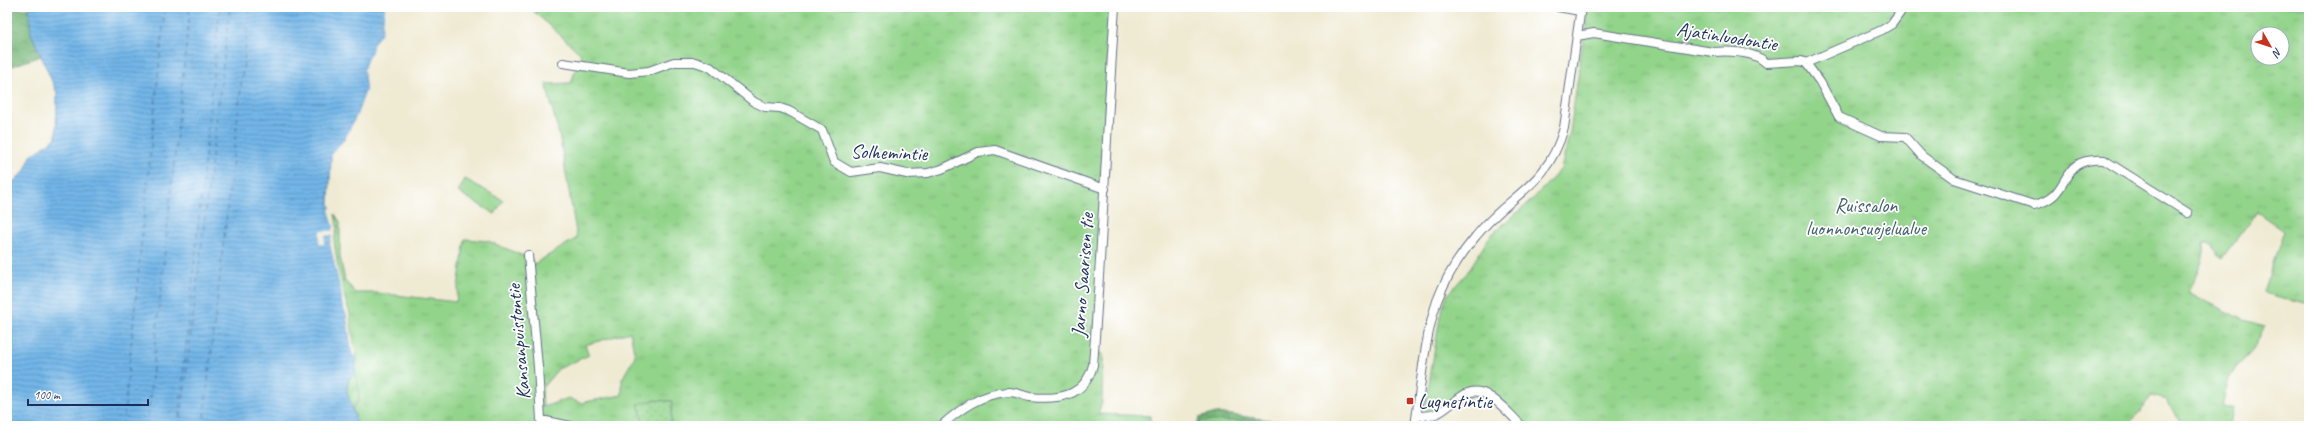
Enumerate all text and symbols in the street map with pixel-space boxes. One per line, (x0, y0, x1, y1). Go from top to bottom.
street label: Ajatinluodontie (1675, 16, 1780, 57)
north arrow (2250, 26, 2290, 66)
text: N (2269, 45, 2285, 61)
street label: Solhemintie (850, 139, 929, 166)
park label: Ruissalon luonnonsuojelualue (1806, 193, 1927, 241)
street label: Jarno Saarisen tie (1066, 211, 1099, 339)
street label: Kansanpuistontie (501, 282, 536, 401)
scale bar (28, 381, 148, 407)
text: 100 m (34, 387, 61, 403)
place label: Lugnetintie (1418, 389, 1493, 414)
marker: Lugnetintie (1405, 396, 1415, 406)

